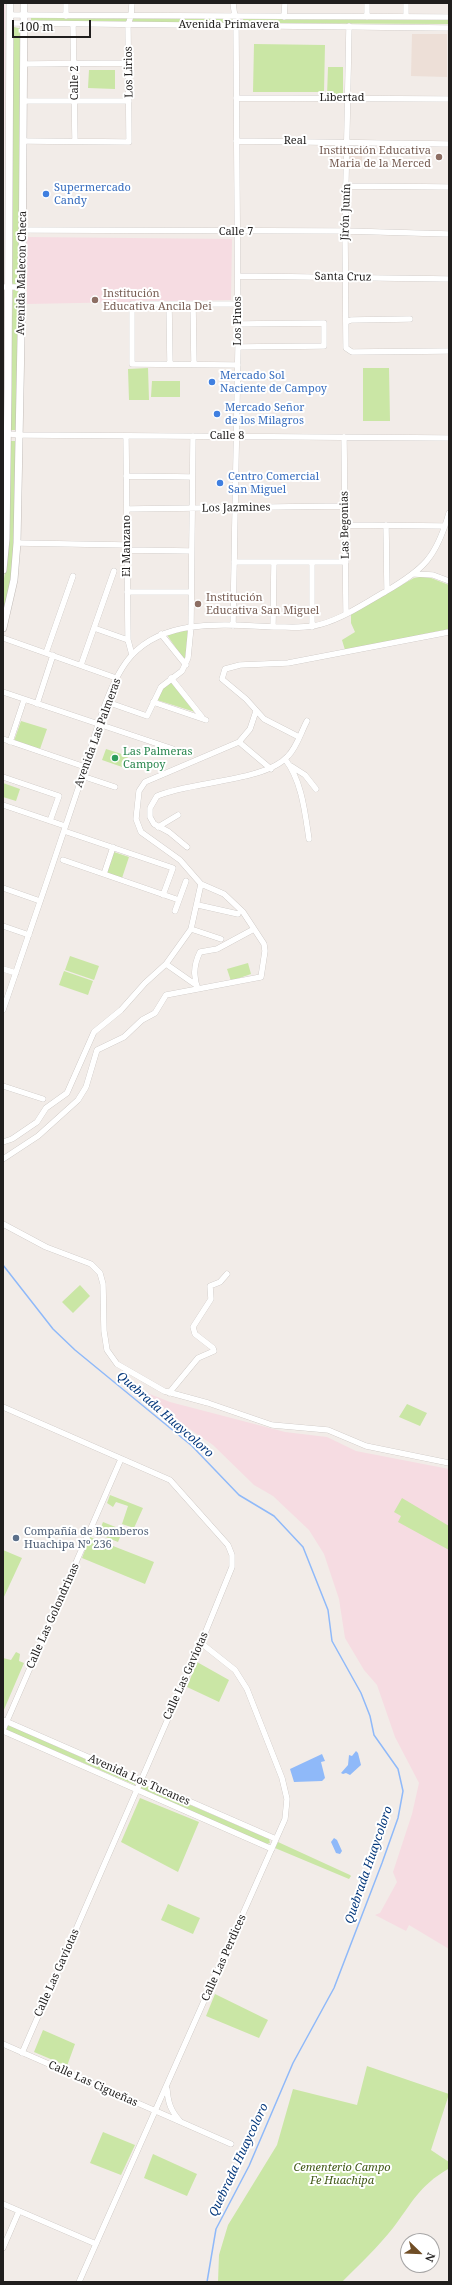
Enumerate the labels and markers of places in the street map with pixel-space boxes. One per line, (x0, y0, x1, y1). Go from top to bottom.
place label: Institución Educativa Maria de la Merced (319, 144, 431, 170)
marker: Institución Educativa Maria de la Merced (434, 152, 444, 162)
place label: Supermercado Candy (54, 181, 131, 207)
marker: Supermercado Candy (41, 189, 51, 199)
place label: Institución Educativa Ancila Dei (103, 287, 212, 313)
marker: Institución Educativa Ancila Dei (90, 295, 100, 305)
place label: Mercado Sol Naciente de Campoy (220, 369, 327, 395)
marker: Mercado Sol Naciente de Campoy (207, 377, 217, 387)
place label: Mercado Señor de los Milagros (225, 401, 304, 427)
marker: Mercado Señor de los Milagros (212, 409, 222, 419)
place label: Centro Comercial San Miguel (228, 470, 319, 496)
marker: Centro Comercial San Miguel (215, 478, 225, 488)
place label: Institución Educativa San Miguel (206, 591, 319, 617)
marker: Institución Educativa San Miguel (193, 599, 203, 609)
place label: Las Palmeras Campoy (123, 745, 193, 771)
marker: Las Palmeras Campoy (110, 753, 120, 763)
place label: Compañía de Bomberos Huachipa Nº 236 (24, 1525, 149, 1551)
marker: Compañía de Bomberos Huachipa Nº 236 (11, 1533, 21, 1543)

